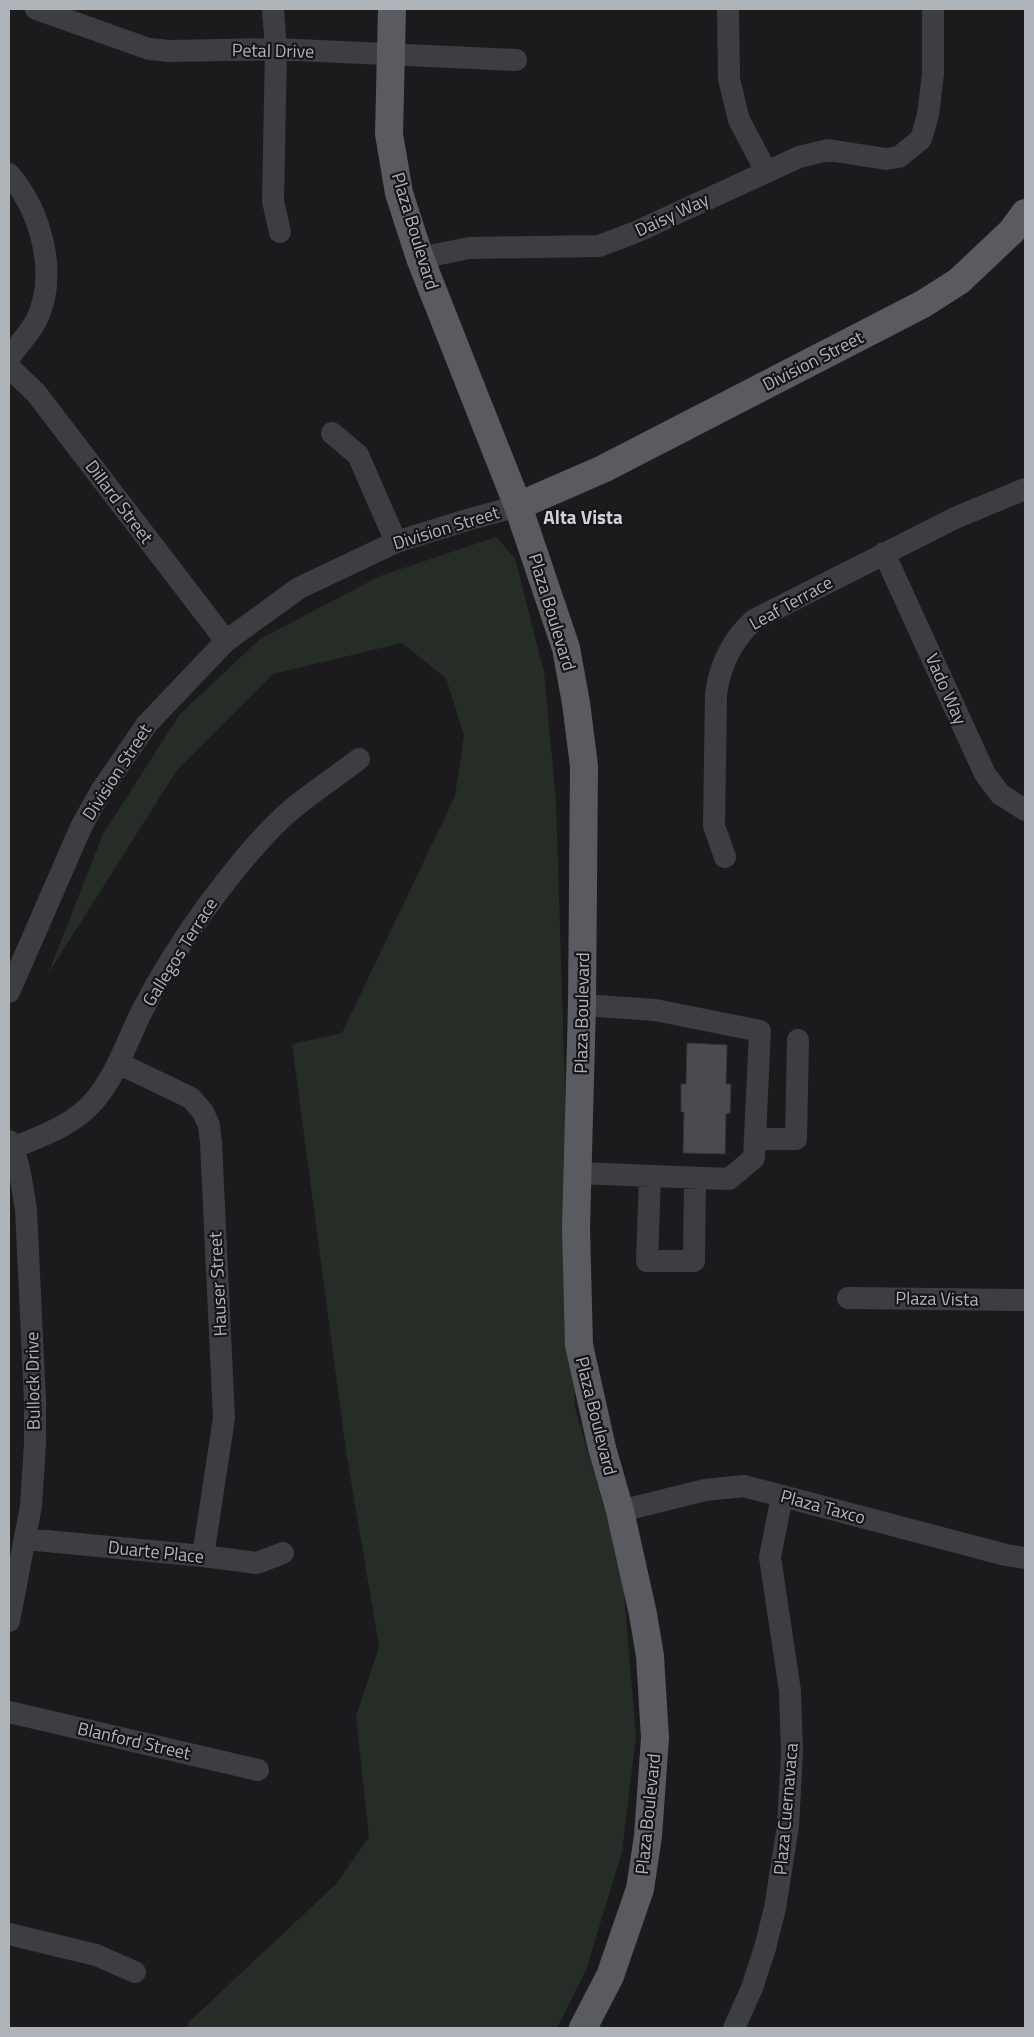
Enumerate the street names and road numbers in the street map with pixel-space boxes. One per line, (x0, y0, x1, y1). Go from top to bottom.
street label: Petal Drive (232, 36, 314, 65)
street label: Plaza Boulevard (385, 169, 446, 293)
street label: Daisy Way (630, 186, 713, 243)
street label: Division Street (758, 323, 869, 398)
street label: Dillard Street (79, 454, 160, 550)
street label: Division Street (389, 498, 503, 557)
street label: Plaza Boulevard (522, 550, 583, 674)
street label: Leaf Terrace (744, 569, 837, 637)
street label: Vado Way (919, 649, 974, 729)
street label: Division Street (75, 718, 158, 825)
street label: Gallegos Terrace (135, 892, 224, 1011)
street label: Plaza Boulevard (567, 952, 596, 1074)
street label: Hauser Street (201, 1230, 234, 1337)
street label: Plaza Vista (895, 1284, 979, 1313)
street label: Bullock Drive (18, 1332, 47, 1430)
street label: Plaza Boulevard (569, 1354, 624, 1478)
street label: Plaza Taxco (778, 1482, 869, 1531)
street label: Duarte Place (107, 1533, 205, 1570)
street label: Blanford Street (75, 1714, 194, 1767)
street label: Plaza Cuernavaca (766, 1742, 805, 1876)
street label: Plaza Boulevard (628, 1752, 667, 1876)

